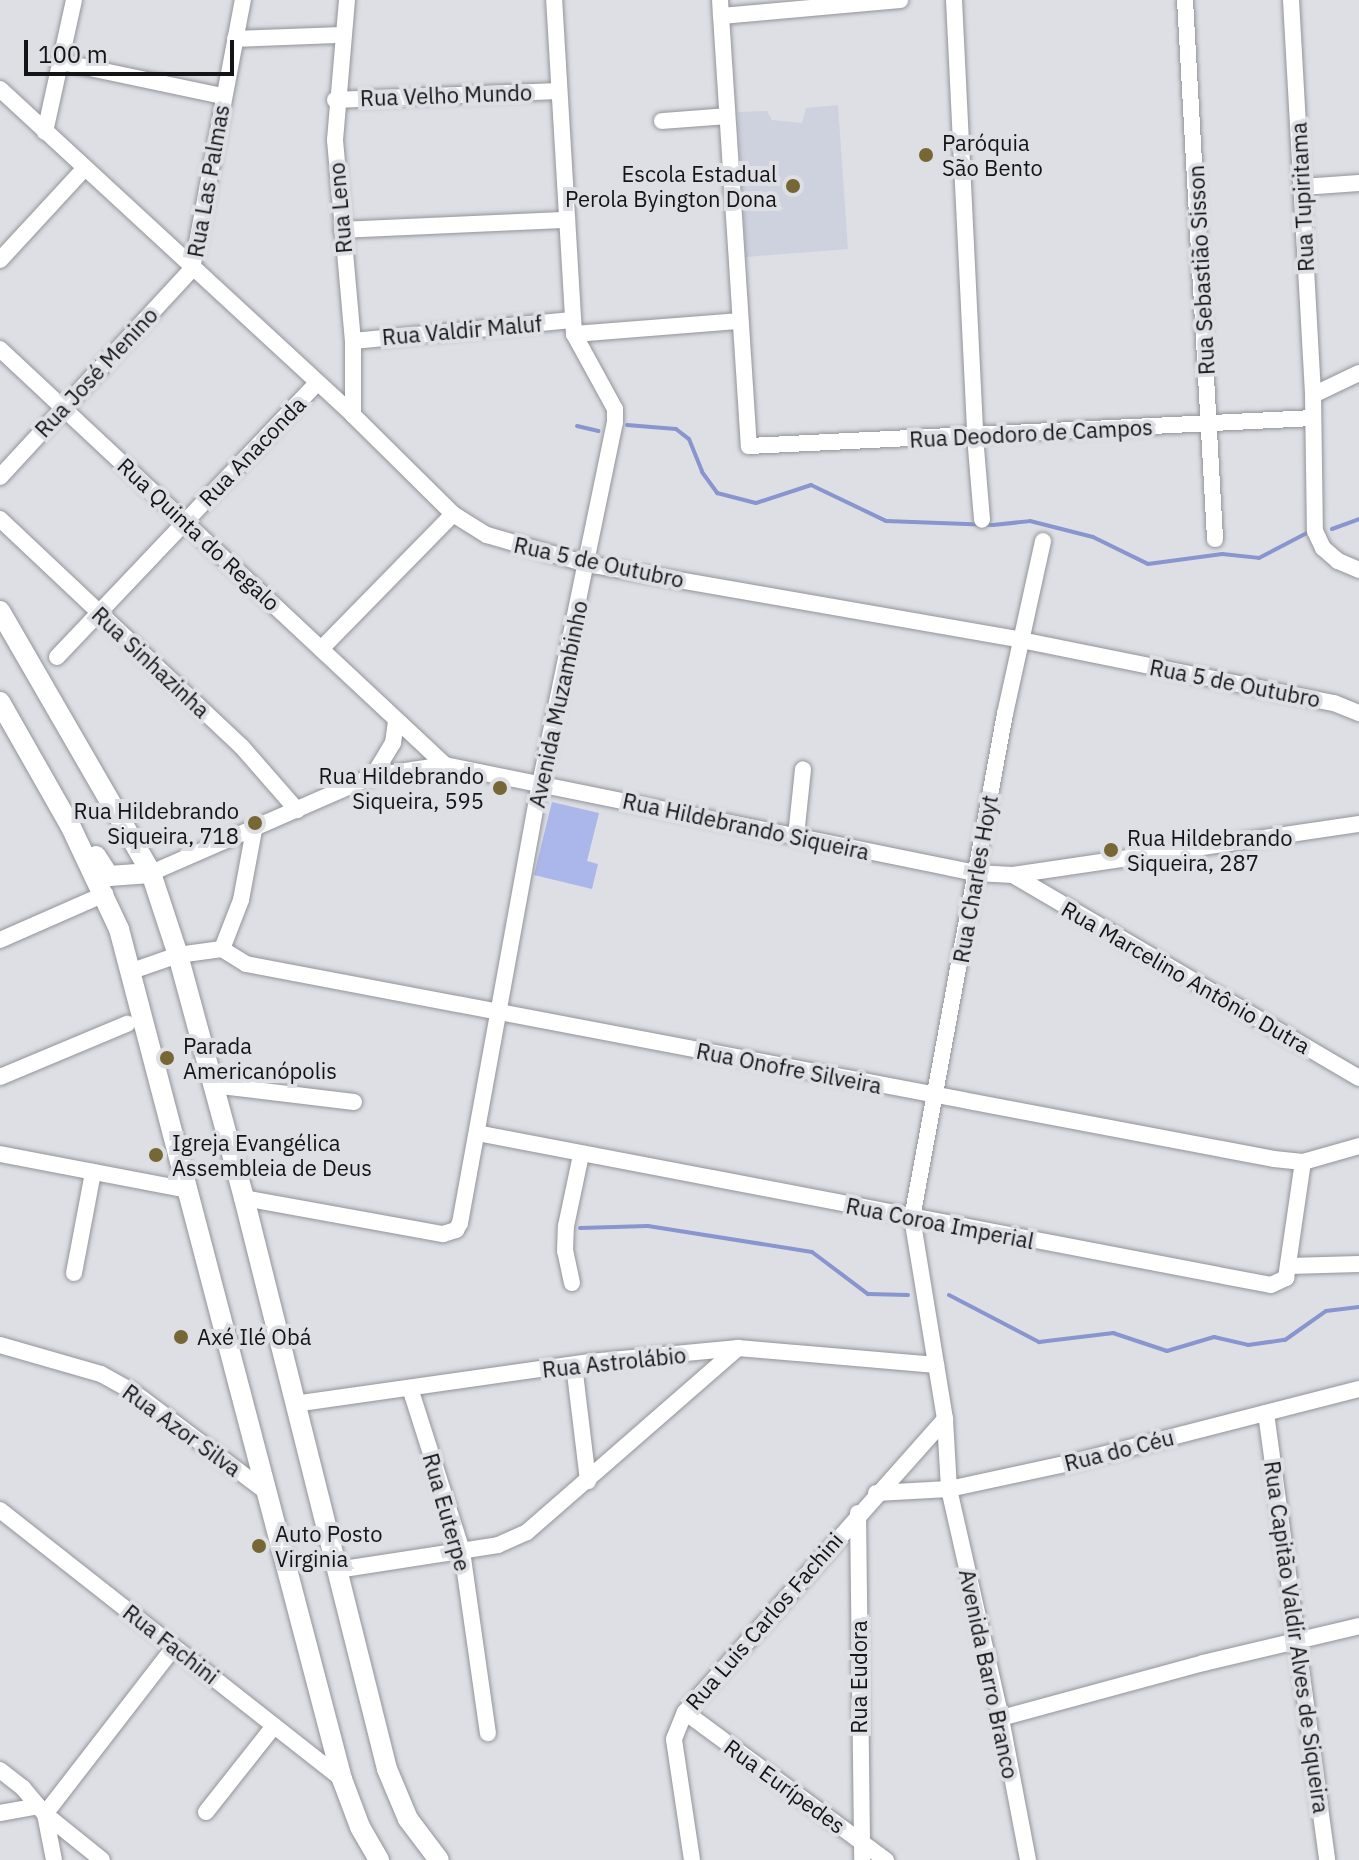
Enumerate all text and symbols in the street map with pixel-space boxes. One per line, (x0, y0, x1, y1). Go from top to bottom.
scale bar (28, 24, 238, 74)
text: 100 m (38, 38, 108, 70)
street label: Rua Velho Mundo (359, 79, 533, 111)
street label: Rua Las Palmas (182, 103, 234, 259)
street label: Rua Tupiritama (1285, 122, 1319, 272)
place label: Paróquia São Bento (942, 129, 1043, 180)
marker: Paróquia São Bento (917, 146, 935, 164)
place label: Escola Estadual Perola Byington Dona (565, 160, 777, 212)
street label: Rua Leno (323, 161, 357, 255)
street label: Rua Sebastião Sisson (1182, 164, 1220, 376)
marker: Escola Estadual Perola Byington Dona (784, 177, 802, 195)
street label: Rua José Menino (29, 302, 163, 442)
street label: Rua Valdir Maluf (381, 310, 543, 350)
street label: Rua Anaconda (193, 391, 311, 511)
street label: Rua Deodoro de Campos (909, 413, 1153, 453)
street label: Rua Quinta do Regalo (112, 452, 286, 616)
street label: Rua 5 de Outubro (512, 531, 686, 593)
street label: Avenida Muzambinho (523, 598, 593, 810)
street label: Rua Sinhazinha (87, 601, 215, 723)
street label: Rua 5 de Outubro (1147, 654, 1323, 712)
place label: Rua Hildebrando Siqueira, 595 (319, 762, 484, 814)
marker: Rua Hildebrando Siqueira, 595 (491, 779, 509, 797)
street label: Rua Hildebrando Siqueira (620, 787, 872, 865)
street label: Rua Charles Hoyt (947, 793, 1003, 965)
place label: Rua Hildebrando Siqueira, 718 (74, 797, 239, 848)
marker: Rua Hildebrando Siqueira, 718 (246, 814, 264, 832)
place label: Rua Hildebrando Siqueira, 287 (1127, 824, 1292, 876)
marker: Rua Hildebrando Siqueira, 287 (1102, 841, 1120, 859)
street label: Rua Marcelino Antônio Dutra (1057, 895, 1315, 1059)
place label: Parada Americanópolis (183, 1032, 337, 1084)
street label: Rua Onofre Silveira (694, 1037, 884, 1099)
marker: Parada Americanópolis (158, 1049, 176, 1067)
place label: Igreja Evangélica Assembleia de Deus (172, 1129, 372, 1180)
marker: Igreja Evangélica Assembleia de Deus (147, 1146, 165, 1164)
street label: Rua Coroa Imperial (844, 1192, 1036, 1254)
place label: Axé Ilé Obá (197, 1324, 311, 1350)
marker: Axé Ilé Obá (172, 1328, 190, 1346)
street label: Rua Astrolábio (541, 1341, 687, 1383)
street label: Rua Azor Silva (118, 1378, 246, 1482)
street label: Rua do Céu (1061, 1424, 1177, 1476)
street label: Rua Euterpe (418, 1450, 476, 1574)
street label: Rua Capitão Valdir Alves de Siqueira (1259, 1459, 1335, 1815)
place label: Auto Posto Virginia (275, 1520, 382, 1572)
street label: Rua Luis Carlos Fachini (680, 1527, 848, 1715)
marker: Auto Posto Virginia (250, 1537, 268, 1555)
street label: Avenida Barro Branco (954, 1567, 1024, 1781)
street label: Rua Fachini (118, 1599, 224, 1689)
street label: Rua Eudora (846, 1620, 872, 1734)
street label: Rua Eurípedes (719, 1733, 851, 1839)

